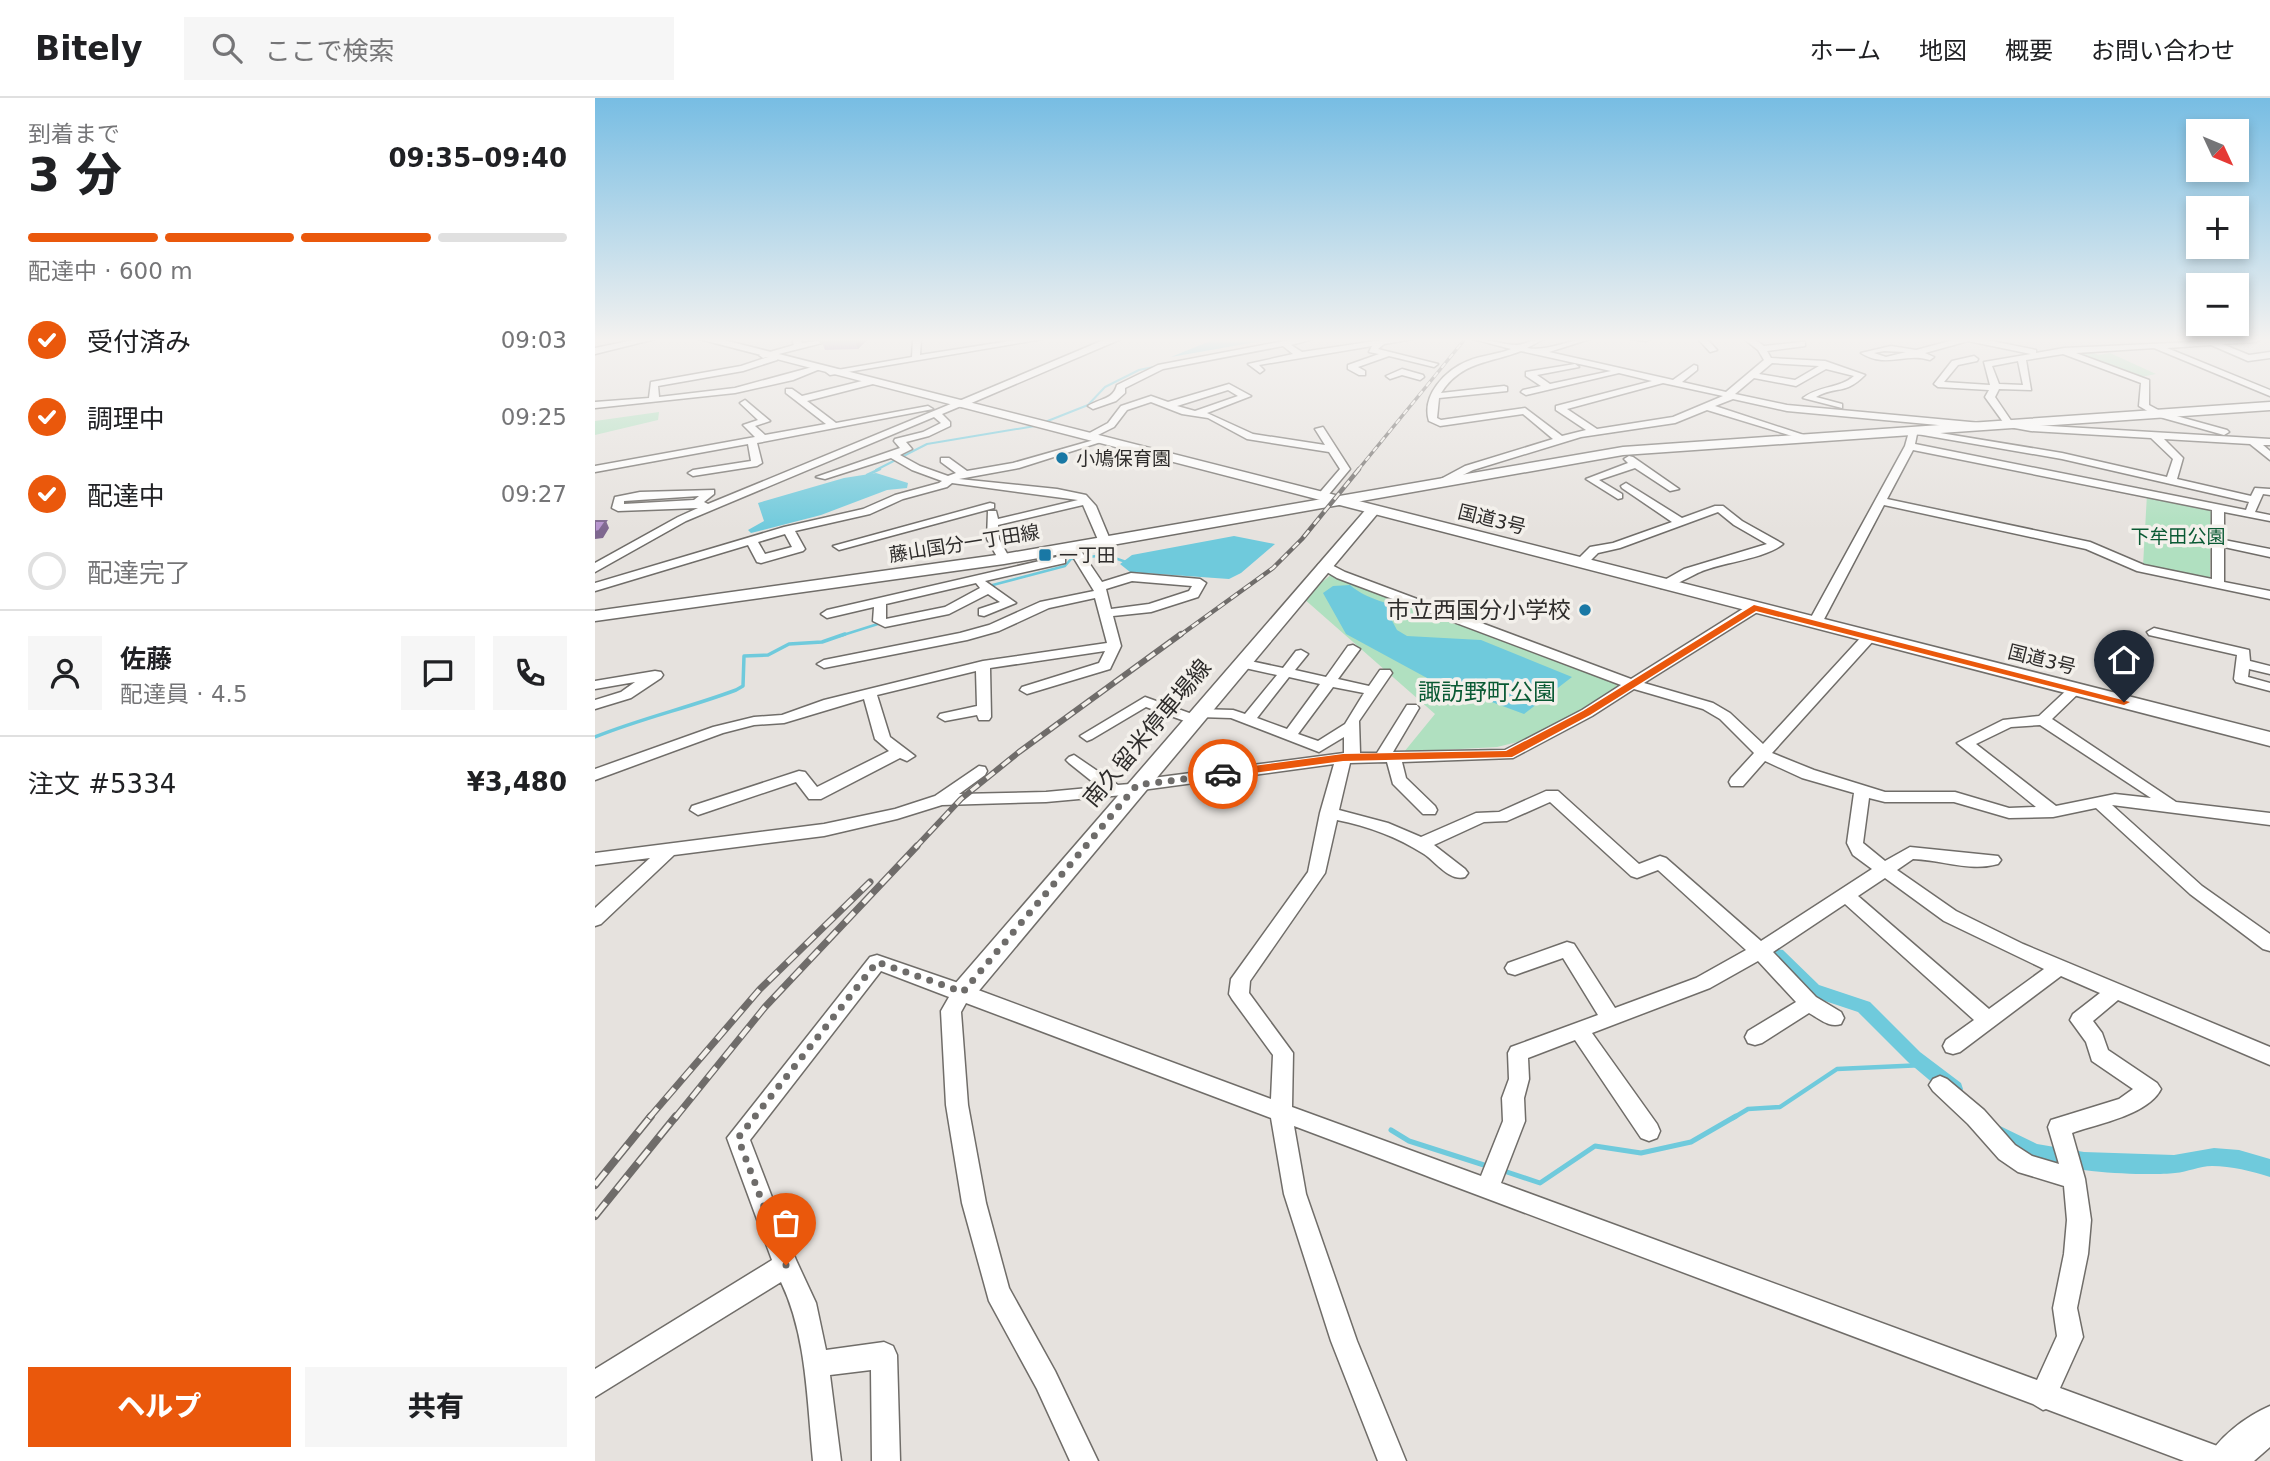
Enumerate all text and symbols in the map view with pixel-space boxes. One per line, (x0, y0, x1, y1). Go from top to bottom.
search box (184, 17, 674, 80)
text: Bitely (35, 29, 142, 68)
icon: search (208, 29, 246, 67)
text: ここで検索 (264, 36, 394, 66)
text: ホーム (1810, 37, 1881, 65)
text: 地図 (1919, 37, 1967, 65)
text: 概要 (2005, 37, 2053, 65)
text: お問い合わせ (2091, 37, 2235, 65)
north arrow (2186, 119, 2249, 182)
map controls (2186, 119, 2249, 336)
text: 到着まで (28, 121, 120, 147)
text: 09:35–09:40 (388, 143, 567, 173)
text: 3 分 (28, 148, 122, 202)
button: + (2186, 196, 2249, 259)
text: 配達中 · 600 m (28, 258, 193, 284)
button: − (2186, 273, 2249, 336)
icon: check (28, 321, 66, 359)
text: 受付済み (87, 327, 191, 357)
text: 09:03 (501, 327, 567, 353)
icon: check (28, 398, 66, 436)
text: 調理中 (87, 404, 165, 434)
text: 09:25 (501, 404, 567, 430)
place label: 小鳩保育園 (1076, 447, 1171, 469)
marker: 小鳩保育園 (1054, 450, 1070, 466)
icon: check (28, 475, 66, 513)
text: 配達中 (87, 481, 165, 511)
text: 09:27 (501, 481, 567, 507)
street label: 国道3号 (1456, 500, 1528, 538)
street label: 藤山国分一丁田線 (887, 520, 1041, 566)
park label: 下牟田公園 (2130, 525, 2226, 547)
place label: 一丁田 (1059, 544, 1116, 566)
marker: 一丁田 (1037, 547, 1053, 563)
text: 配達完了 (87, 558, 191, 588)
place label: 市立西国分小学校 (1387, 597, 1571, 623)
marker: 市立西国分小学校 (1577, 602, 1593, 618)
pin (2094, 630, 2154, 702)
button: person (28, 636, 102, 710)
button: chat (401, 636, 475, 710)
button: phone (493, 636, 567, 710)
street label: 国道3号 (2006, 640, 2078, 678)
icon: home (2105, 641, 2143, 679)
text: 佐藤 (120, 644, 172, 674)
street label: 南久留米停車場線 (1078, 654, 1216, 812)
park label: 諏訪野町公園 (1418, 679, 1556, 705)
text: 配達員 · 4.5 (120, 681, 248, 707)
courier (1188, 739, 1258, 809)
icon: car (1204, 755, 1242, 793)
text: ¥3,480 (467, 767, 567, 797)
text: 注文 #5334 (28, 769, 176, 799)
pin (756, 1193, 816, 1265)
icon: bag (767, 1204, 805, 1242)
button: ヘルプ (28, 1367, 291, 1447)
button: 共有 (305, 1367, 567, 1447)

